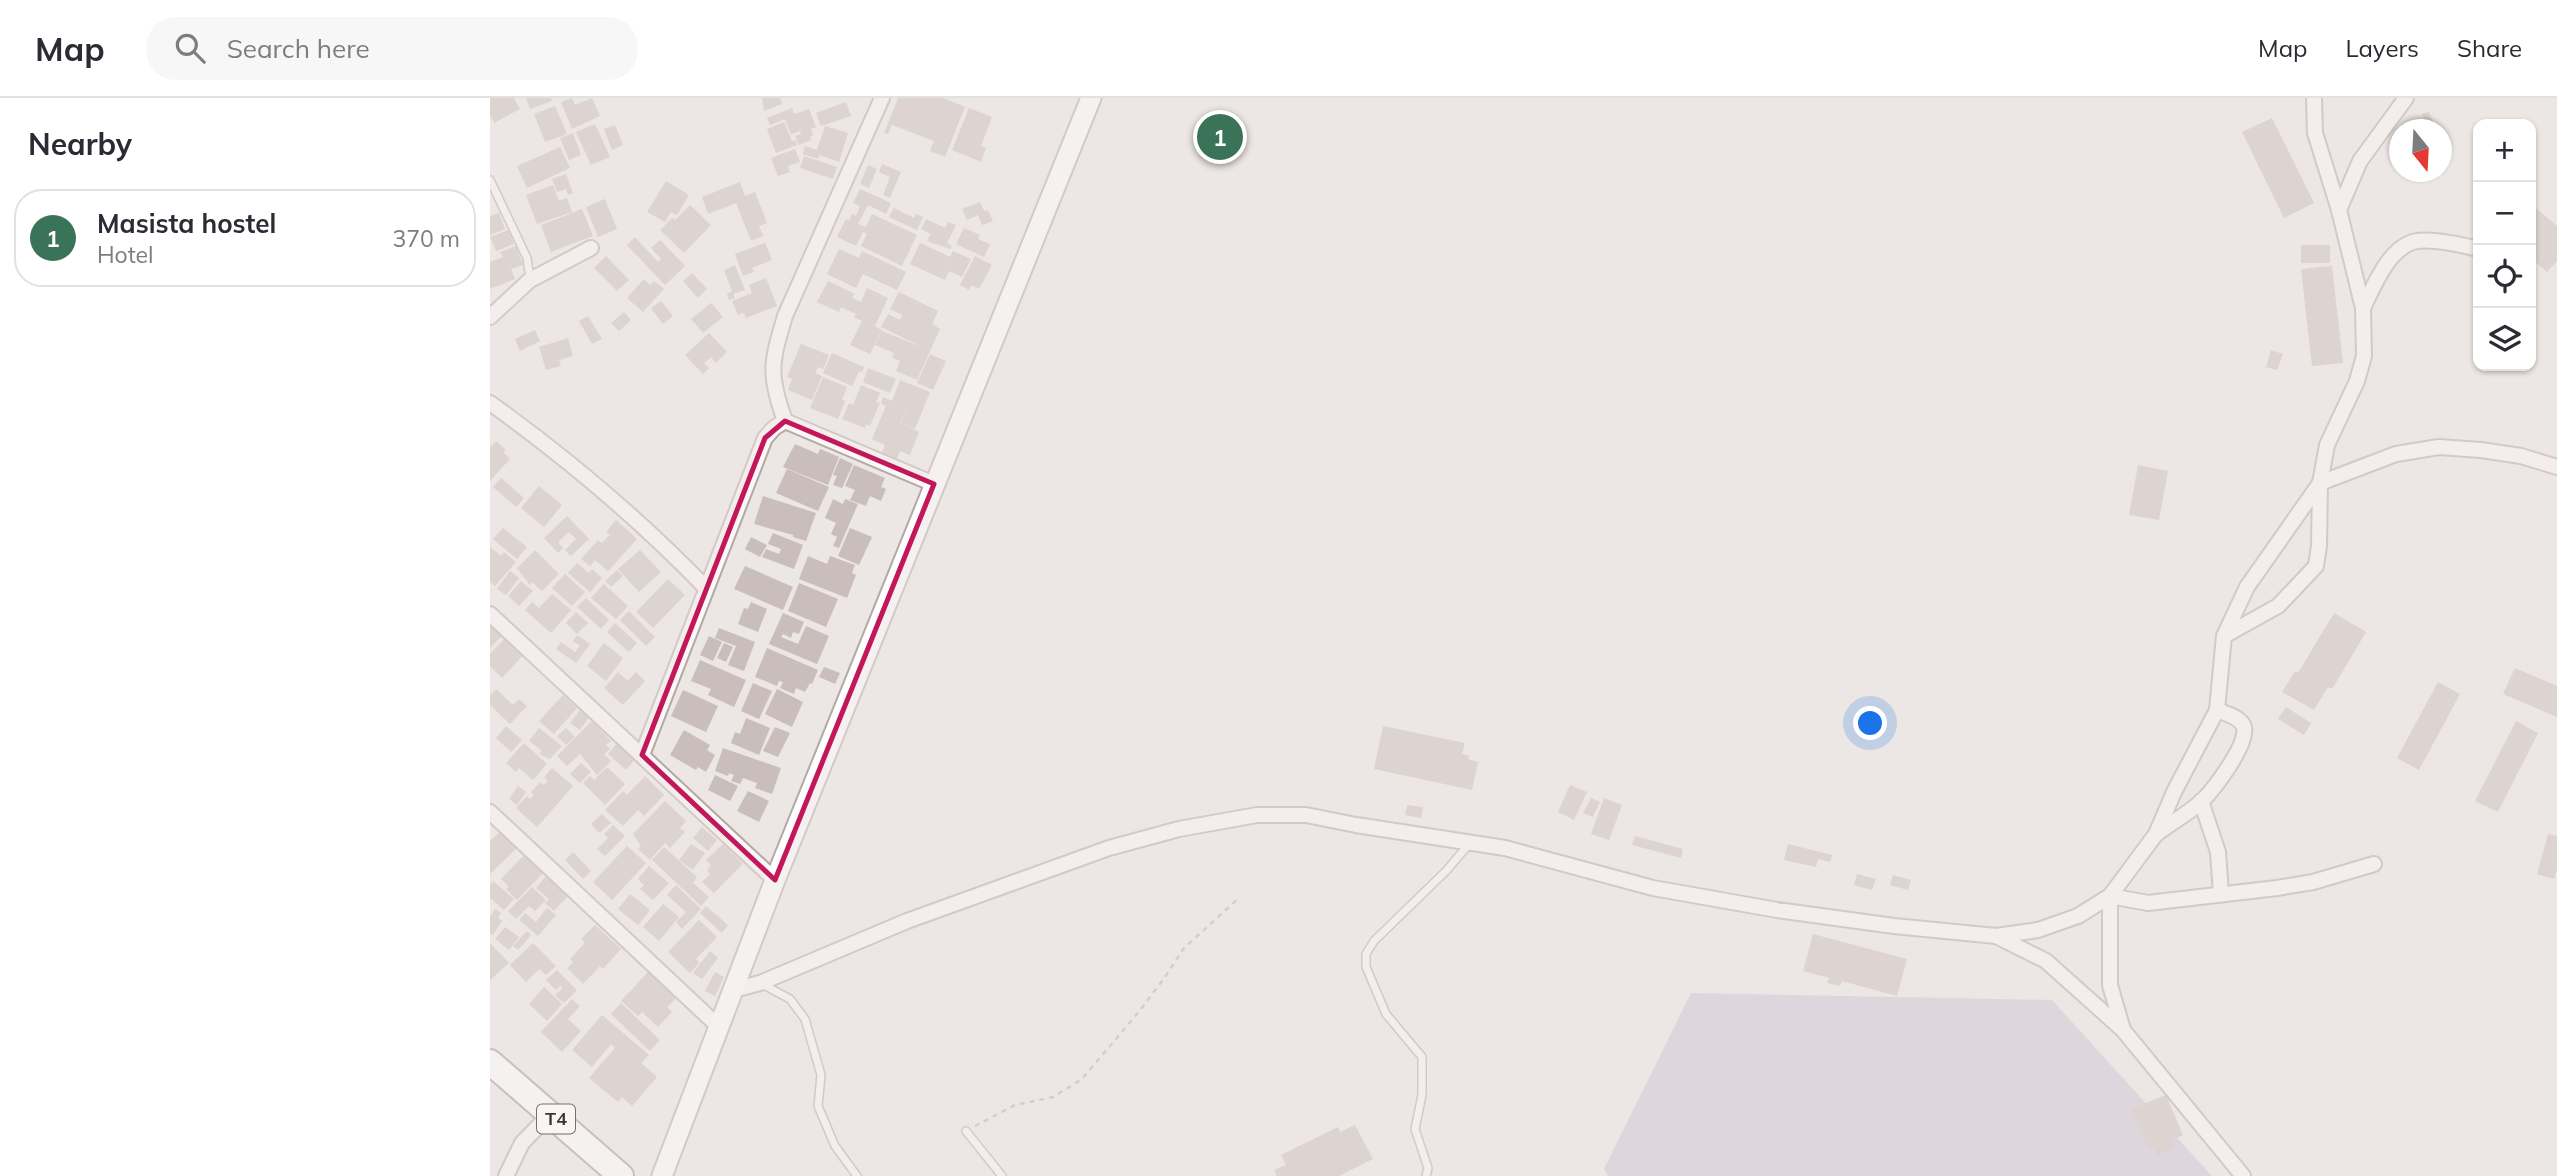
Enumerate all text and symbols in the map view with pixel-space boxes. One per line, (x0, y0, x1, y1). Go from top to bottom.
search box (147, 17, 637, 80)
text: Map (35, 28, 105, 69)
icon: search (171, 29, 209, 67)
text: Search here (227, 32, 370, 65)
text: Map (2258, 33, 2307, 63)
text: Layers (2345, 33, 2419, 63)
text: Share (2457, 33, 2522, 63)
pin: 1 (1197, 111, 1243, 163)
north arrow (2389, 119, 2452, 182)
map controls (2473, 119, 2536, 371)
button: + (2473, 119, 2536, 182)
text: Nearby (28, 125, 132, 163)
button: − (2473, 182, 2536, 245)
text: Masista hostel (97, 207, 276, 240)
text: 1 (46, 224, 60, 253)
text: 370 m (392, 224, 460, 253)
text: Hotel (97, 240, 154, 269)
button: locate (2473, 245, 2536, 308)
button: layers (2473, 308, 2536, 371)
your location (1853, 706, 1887, 740)
road number: T4 (537, 1104, 575, 1134)

